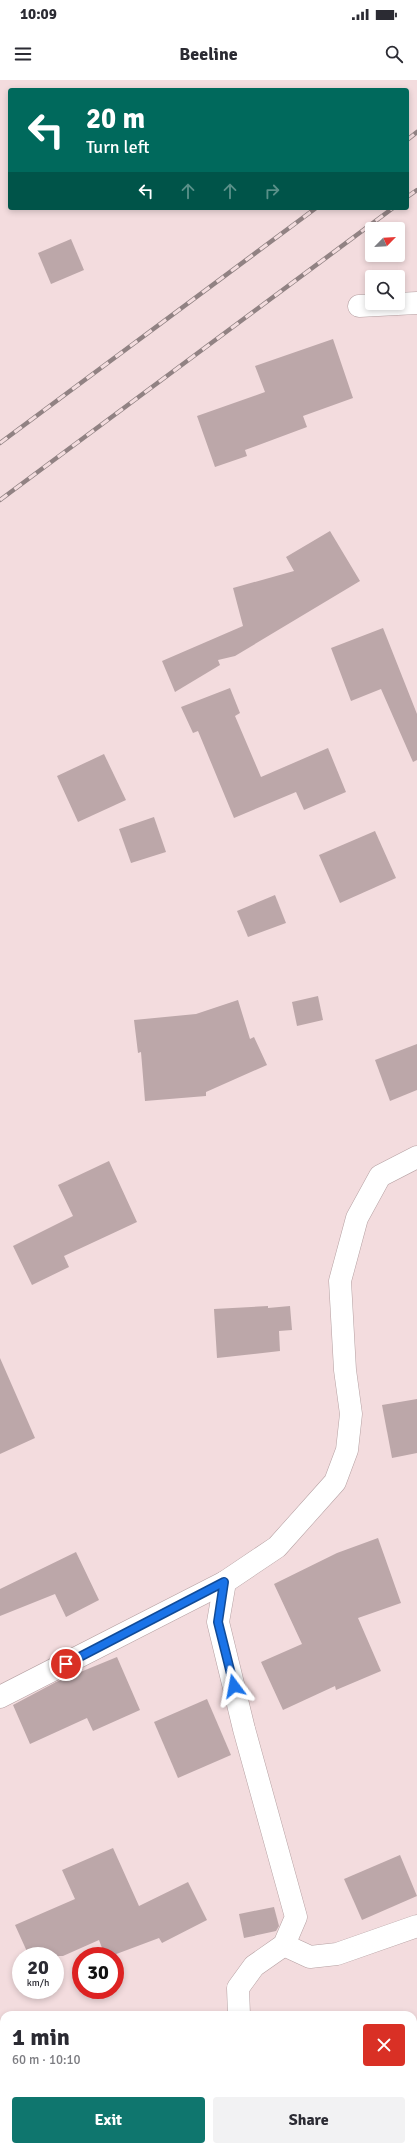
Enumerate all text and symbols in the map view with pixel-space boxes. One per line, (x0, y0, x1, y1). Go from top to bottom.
text: 10:09 (20, 5, 57, 23)
icon: menu (12, 43, 34, 65)
text: Beeline (179, 43, 238, 65)
icon: search (383, 43, 405, 65)
text: 20 m (86, 102, 145, 136)
icon: left (20, 104, 72, 156)
text: Turn left (86, 136, 149, 158)
icon: left (135, 180, 157, 202)
icon: ahead (177, 180, 199, 202)
icon: ahead (219, 180, 241, 202)
icon: right (261, 180, 283, 202)
north arrow (365, 222, 405, 262)
map controls (365, 222, 405, 310)
button: search (365, 270, 405, 310)
pin (49, 1647, 83, 1681)
icon: arrive (55, 1653, 77, 1675)
position arrow (213, 1665, 255, 1707)
speed limit sign: 30 (72, 1947, 124, 1999)
text: 20 (27, 1955, 49, 1980)
text: km/h (27, 1977, 49, 1989)
text: 1 min (12, 2022, 70, 2052)
button: close (363, 2024, 405, 2066)
text: 60 m · 10:10 (12, 2052, 81, 2068)
button: Exit (12, 2097, 205, 2143)
button: Share (213, 2097, 405, 2143)

